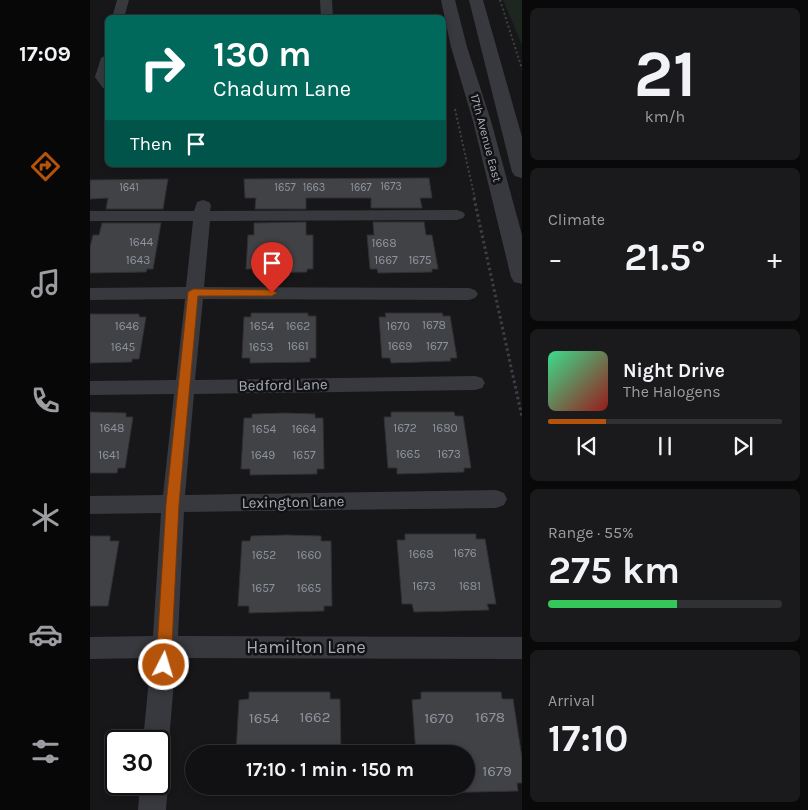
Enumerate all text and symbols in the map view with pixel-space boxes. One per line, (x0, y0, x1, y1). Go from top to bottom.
text: 130 m (213, 34, 311, 75)
icon: right (130, 35, 195, 100)
text: 21 (634, 36, 696, 112)
text: 17:09 (19, 41, 71, 67)
text: Chadum Lane (213, 76, 351, 102)
street label: 17th Avenue East (467, 92, 505, 184)
text: km/h (645, 107, 685, 126)
icon: arrive (182, 130, 210, 158)
text: Then (130, 133, 172, 155)
icon: directions (28, 149, 63, 184)
house number: 1673 (380, 180, 402, 193)
house number: 1641 (119, 181, 139, 194)
house number: 1657 (274, 181, 296, 194)
house number: 1663 (303, 181, 325, 194)
house number: 1667 (350, 181, 372, 194)
text: Climate (548, 210, 605, 229)
house number: 1644 (129, 235, 153, 249)
text: 21.5° (624, 235, 706, 280)
house number: 1668 (371, 236, 397, 250)
pin (251, 242, 293, 293)
text: − (548, 242, 563, 275)
text: + (767, 242, 782, 275)
icon: arrive (258, 249, 286, 277)
house number: 1643 (126, 253, 150, 267)
house number: 1667 (374, 253, 398, 267)
house number: 1675 (408, 253, 432, 267)
icon: music (28, 266, 63, 301)
house number: 1678 (422, 318, 446, 332)
house number: 1646 (115, 319, 139, 333)
house number: 1654 (250, 319, 274, 333)
house number: 1662 (286, 319, 310, 333)
house number: 1670 (386, 319, 410, 333)
house number: 1661 (287, 339, 309, 353)
house number: 1669 (388, 339, 412, 353)
house number: 1677 (426, 339, 448, 353)
house number: 1645 (111, 340, 135, 354)
house number: 1653 (249, 340, 273, 354)
text: Night Drive (623, 360, 725, 382)
street label: Bedford Lane (238, 375, 328, 395)
text: The Halogens (623, 382, 721, 401)
icon: phone (28, 383, 63, 418)
house number: 1648 (100, 421, 124, 435)
house number: 1672 (393, 421, 417, 435)
house number: 1680 (432, 421, 458, 435)
house number: 1654 (252, 422, 276, 436)
house number: 1664 (292, 422, 316, 436)
icon: previous (573, 432, 601, 460)
icon: pause (651, 432, 679, 460)
icon: next (729, 432, 757, 460)
house number: 1665 (396, 447, 420, 461)
house number: 1673 (437, 447, 461, 461)
house number: 1641 (98, 448, 120, 462)
house number: 1649 (251, 448, 275, 462)
house number: 1657 (292, 448, 316, 462)
street label: Lexington Lane (241, 492, 345, 512)
icon: climate (28, 500, 63, 535)
text: Range · 55% (548, 523, 634, 542)
house number: 1676 (453, 546, 477, 560)
house number: 1668 (408, 547, 434, 561)
house number: 1652 (252, 548, 276, 562)
house number: 1660 (297, 548, 321, 562)
text: 275 km (548, 548, 680, 593)
house number: 1673 (412, 579, 436, 593)
house number: 1681 (459, 579, 481, 593)
house number: 1657 (251, 581, 275, 595)
house number: 1665 (297, 581, 321, 595)
icon: car (28, 617, 63, 652)
street label: Hamilton Lane (246, 636, 366, 658)
position arrow (137, 638, 189, 690)
text: Arrival (548, 691, 595, 710)
house number: 1662 (300, 708, 330, 726)
house number: 1678 (475, 708, 505, 726)
house number: 1654 (249, 709, 280, 727)
house number: 1670 (424, 709, 454, 727)
text: 17:10 (548, 716, 628, 761)
speed limit sign: 30 (105, 730, 170, 795)
icon: filters (28, 734, 63, 769)
text: 17:10 · 1 min · 150 m (246, 759, 414, 781)
house number: 1679 (482, 762, 512, 780)

